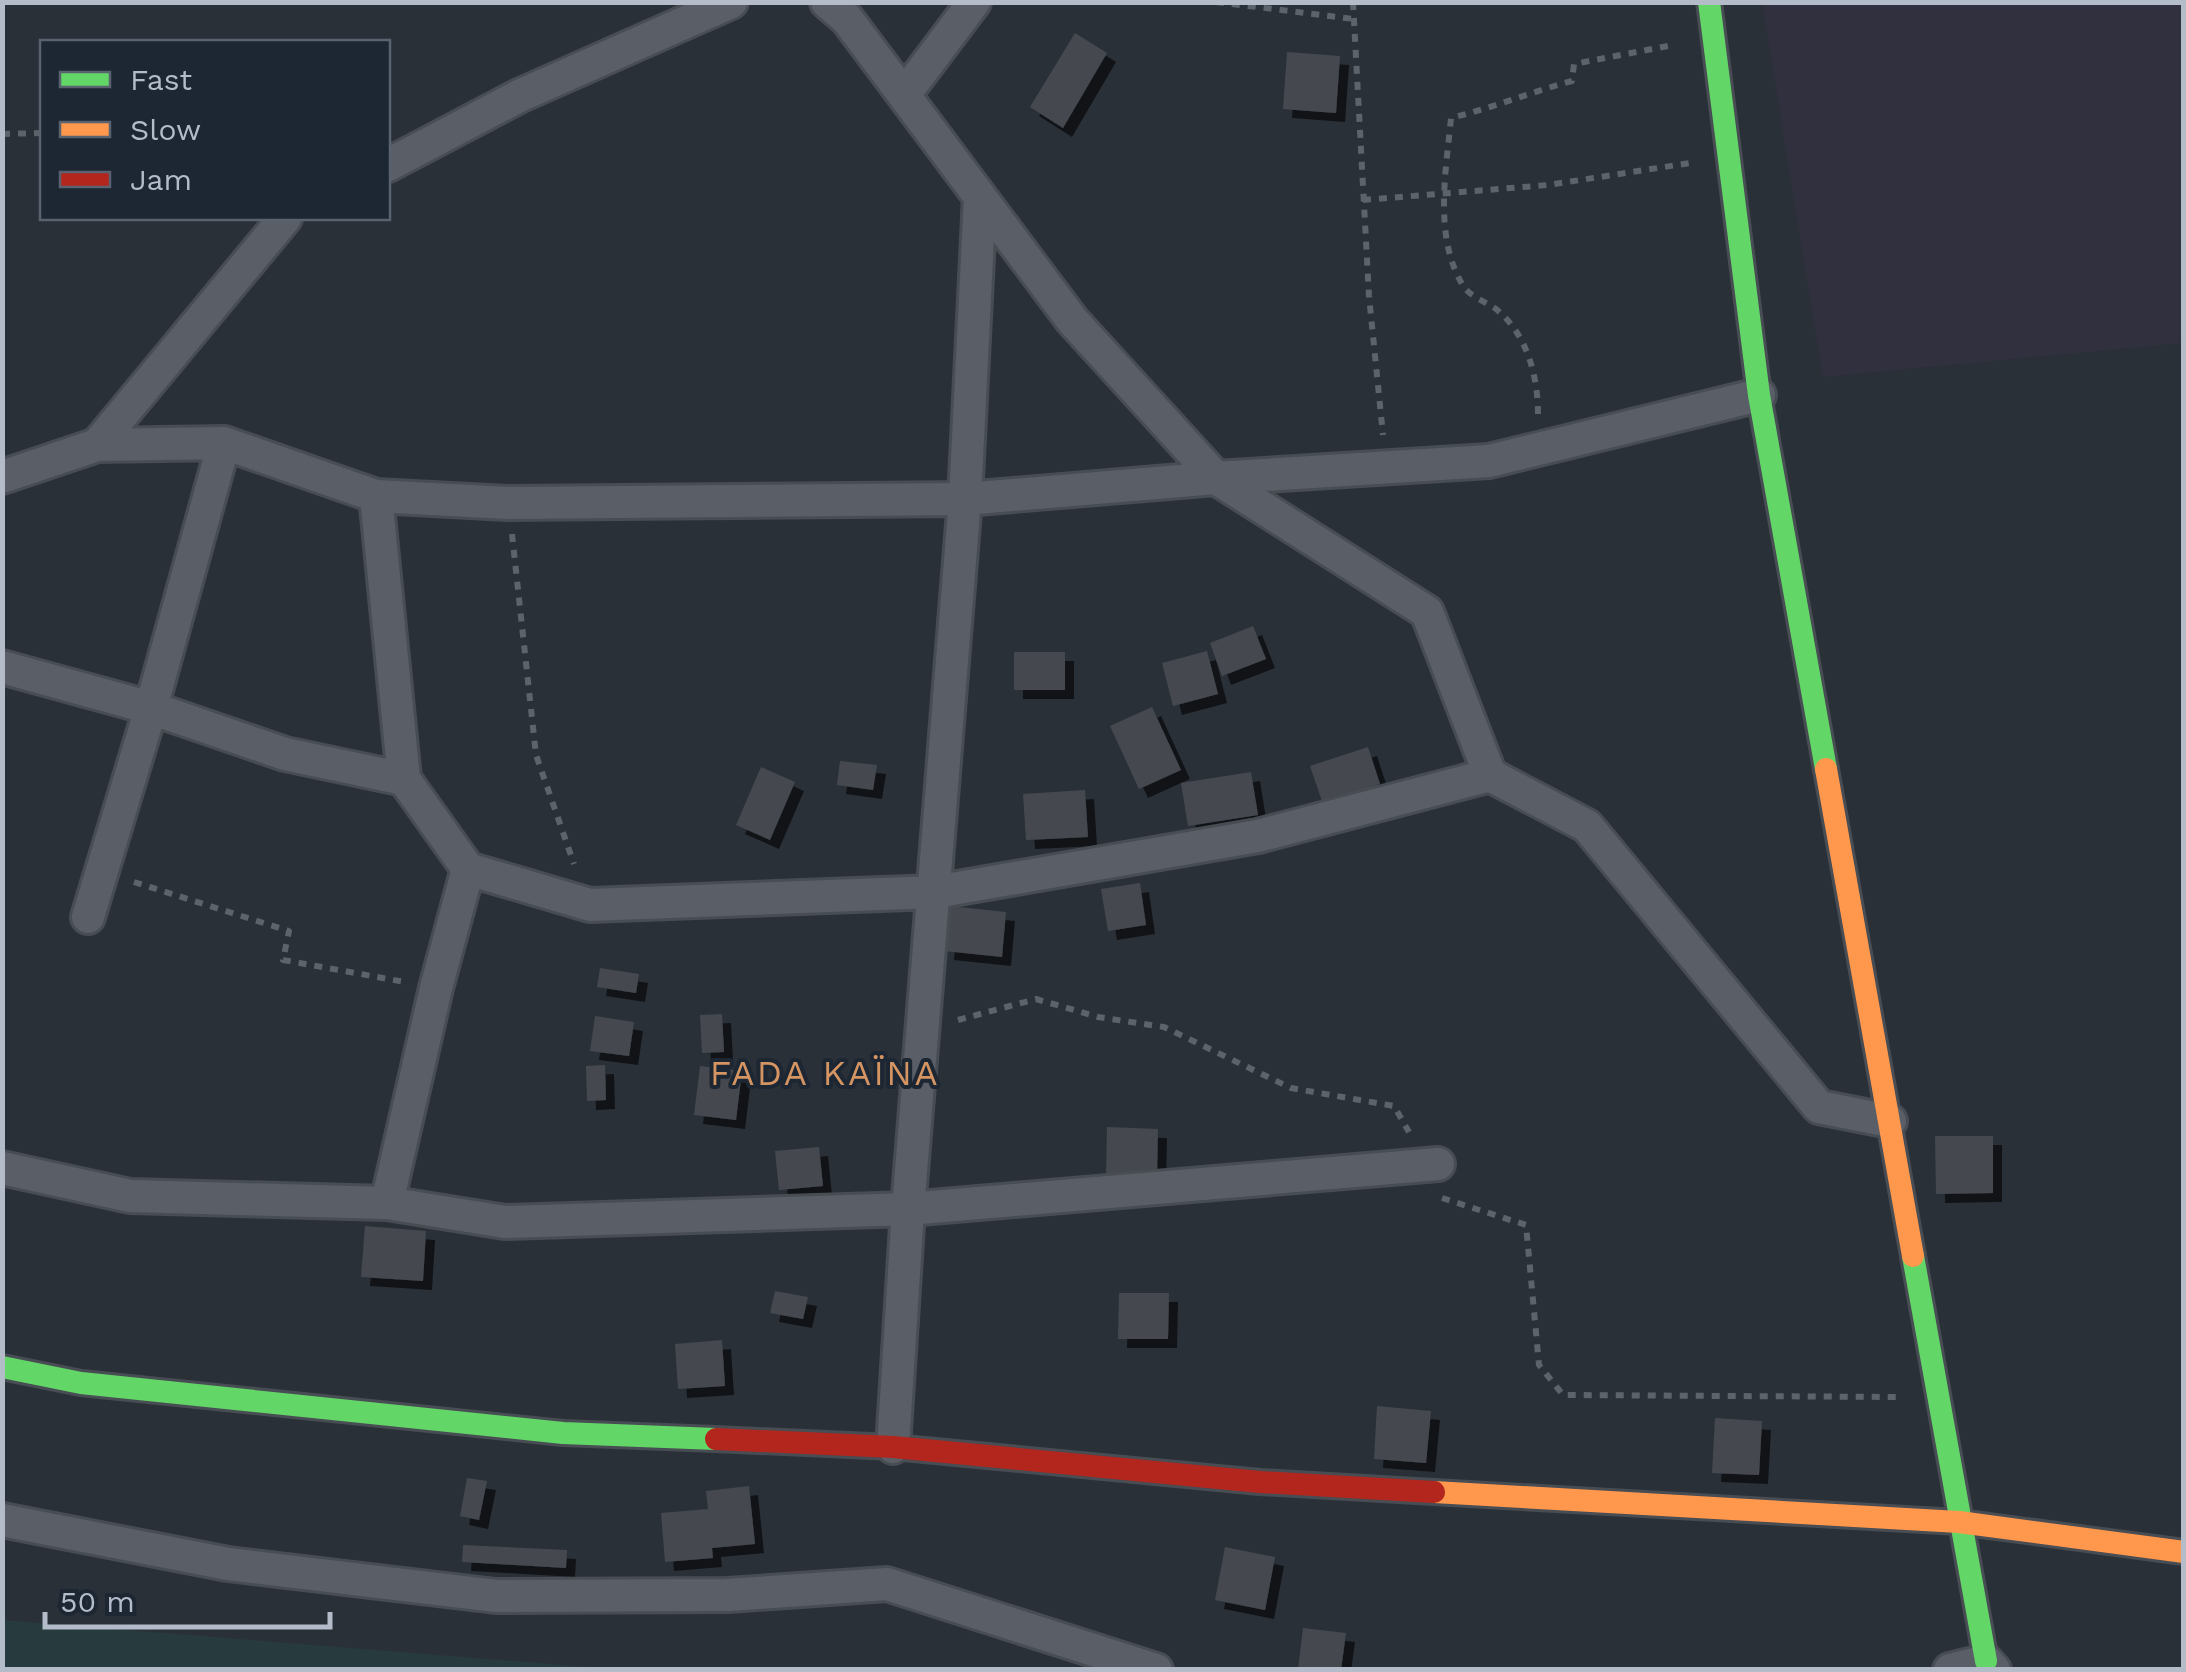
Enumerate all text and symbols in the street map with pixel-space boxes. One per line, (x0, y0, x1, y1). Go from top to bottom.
legend (40, 40, 390, 220)
text: Fast (130, 62, 193, 97)
text: Slow (130, 112, 201, 147)
text: Jam (130, 162, 192, 197)
district label: FADA KAÏNA (710, 1052, 940, 1094)
scale bar (45, 1567, 330, 1629)
text: 50 m (60, 1584, 135, 1619)

